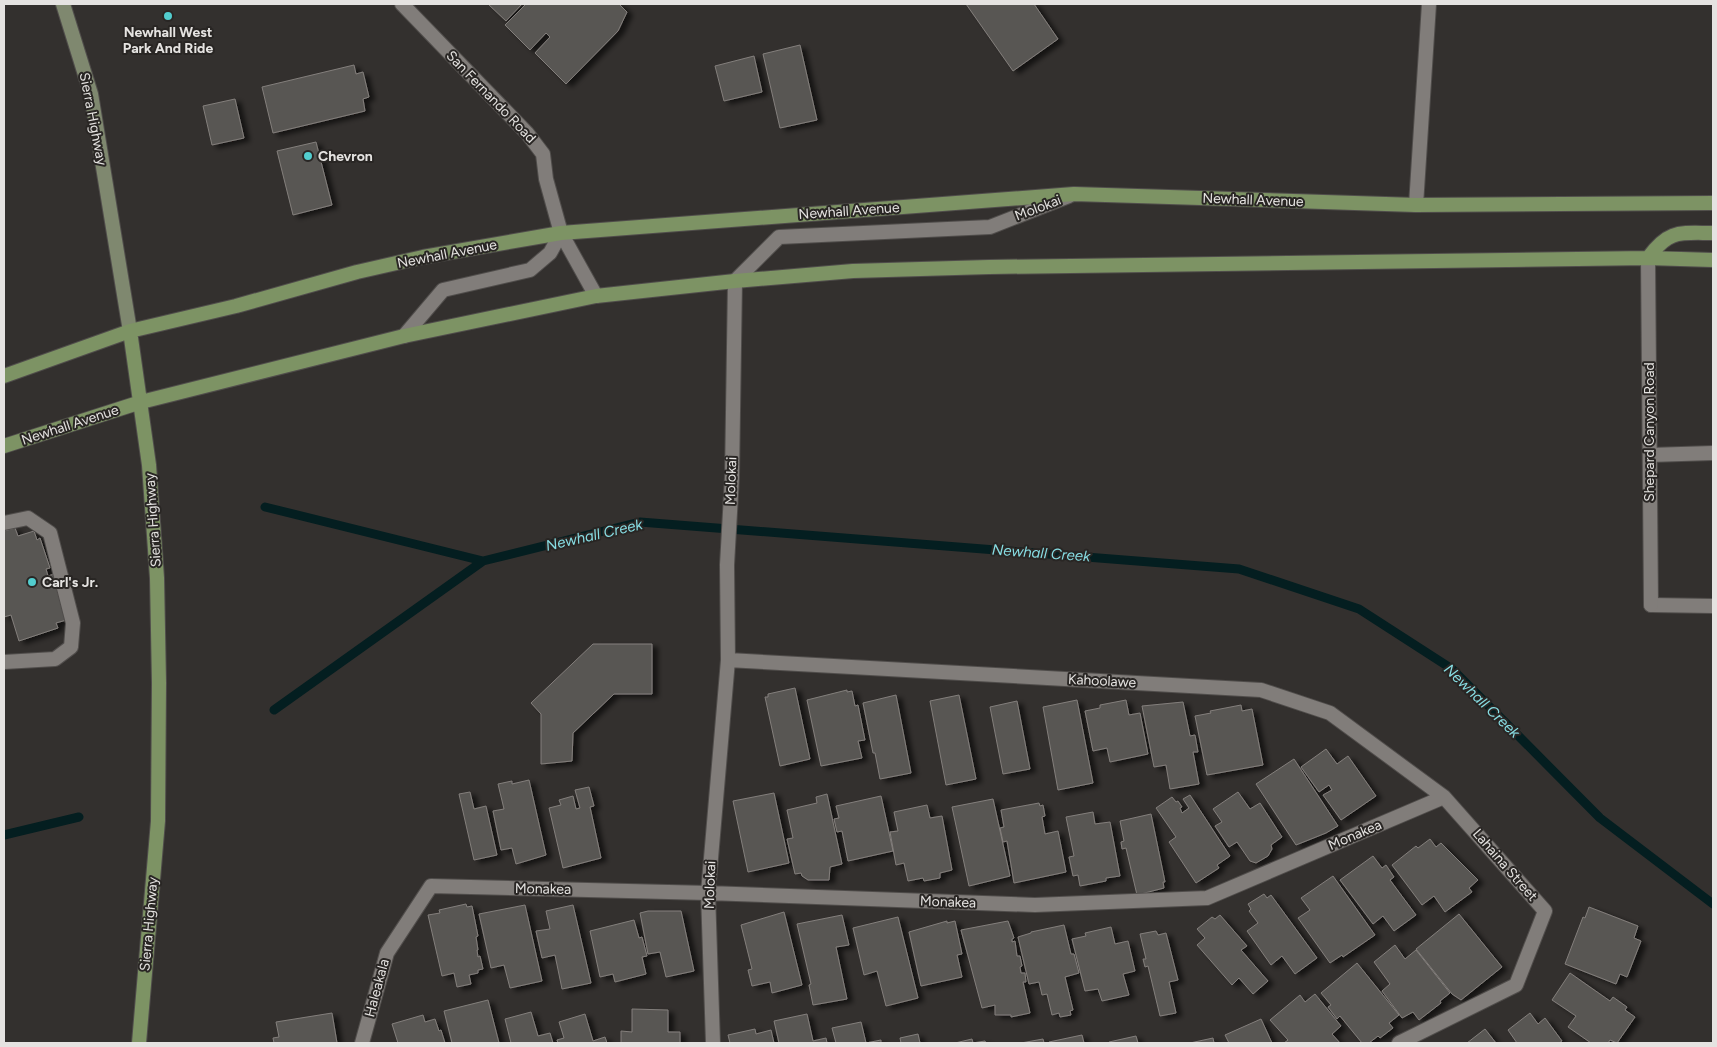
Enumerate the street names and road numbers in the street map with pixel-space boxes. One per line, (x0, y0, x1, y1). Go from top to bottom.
street label: San Fernando Road (443, 47, 539, 147)
street label: Sierra Highway (76, 71, 110, 168)
street label: Newhall Avenue (1202, 190, 1304, 210)
street label: Molokai (1012, 191, 1064, 225)
street label: Newhall Avenue (798, 199, 900, 223)
street label: Newhall Avenue (396, 236, 499, 272)
street label: Shepard Canyon Road (1641, 362, 1658, 502)
street label: Newhall Avenue (19, 401, 121, 449)
street label: Molokai (722, 457, 740, 505)
street label: Sierra Highway (141, 472, 165, 568)
street label: Kahoolawe (1068, 671, 1137, 691)
street label: Monakea (1326, 816, 1384, 854)
street label: Lahaina Street (1469, 825, 1541, 905)
street label: Molokai (701, 861, 719, 909)
street label: Sierra Highway (136, 876, 162, 972)
street label: Monakea (515, 880, 571, 898)
street label: Monakea (920, 893, 976, 911)
street label: Haleakala (361, 957, 393, 1019)

